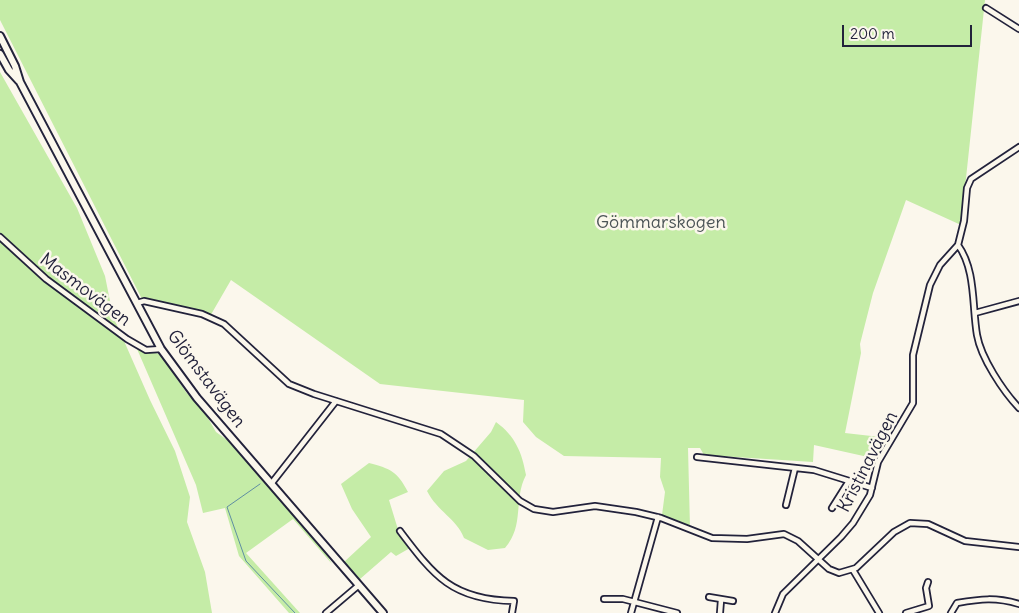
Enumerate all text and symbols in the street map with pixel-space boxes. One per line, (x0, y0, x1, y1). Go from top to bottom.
scale bar (844, 15, 974, 47)
text: 200 m (850, 24, 895, 43)
park label: Gömmarskogen (596, 212, 726, 234)
street label: Masmovägen (35, 249, 135, 331)
street label: Glömstavägen (162, 326, 250, 432)
street label: Kristinavägen (833, 408, 903, 516)

